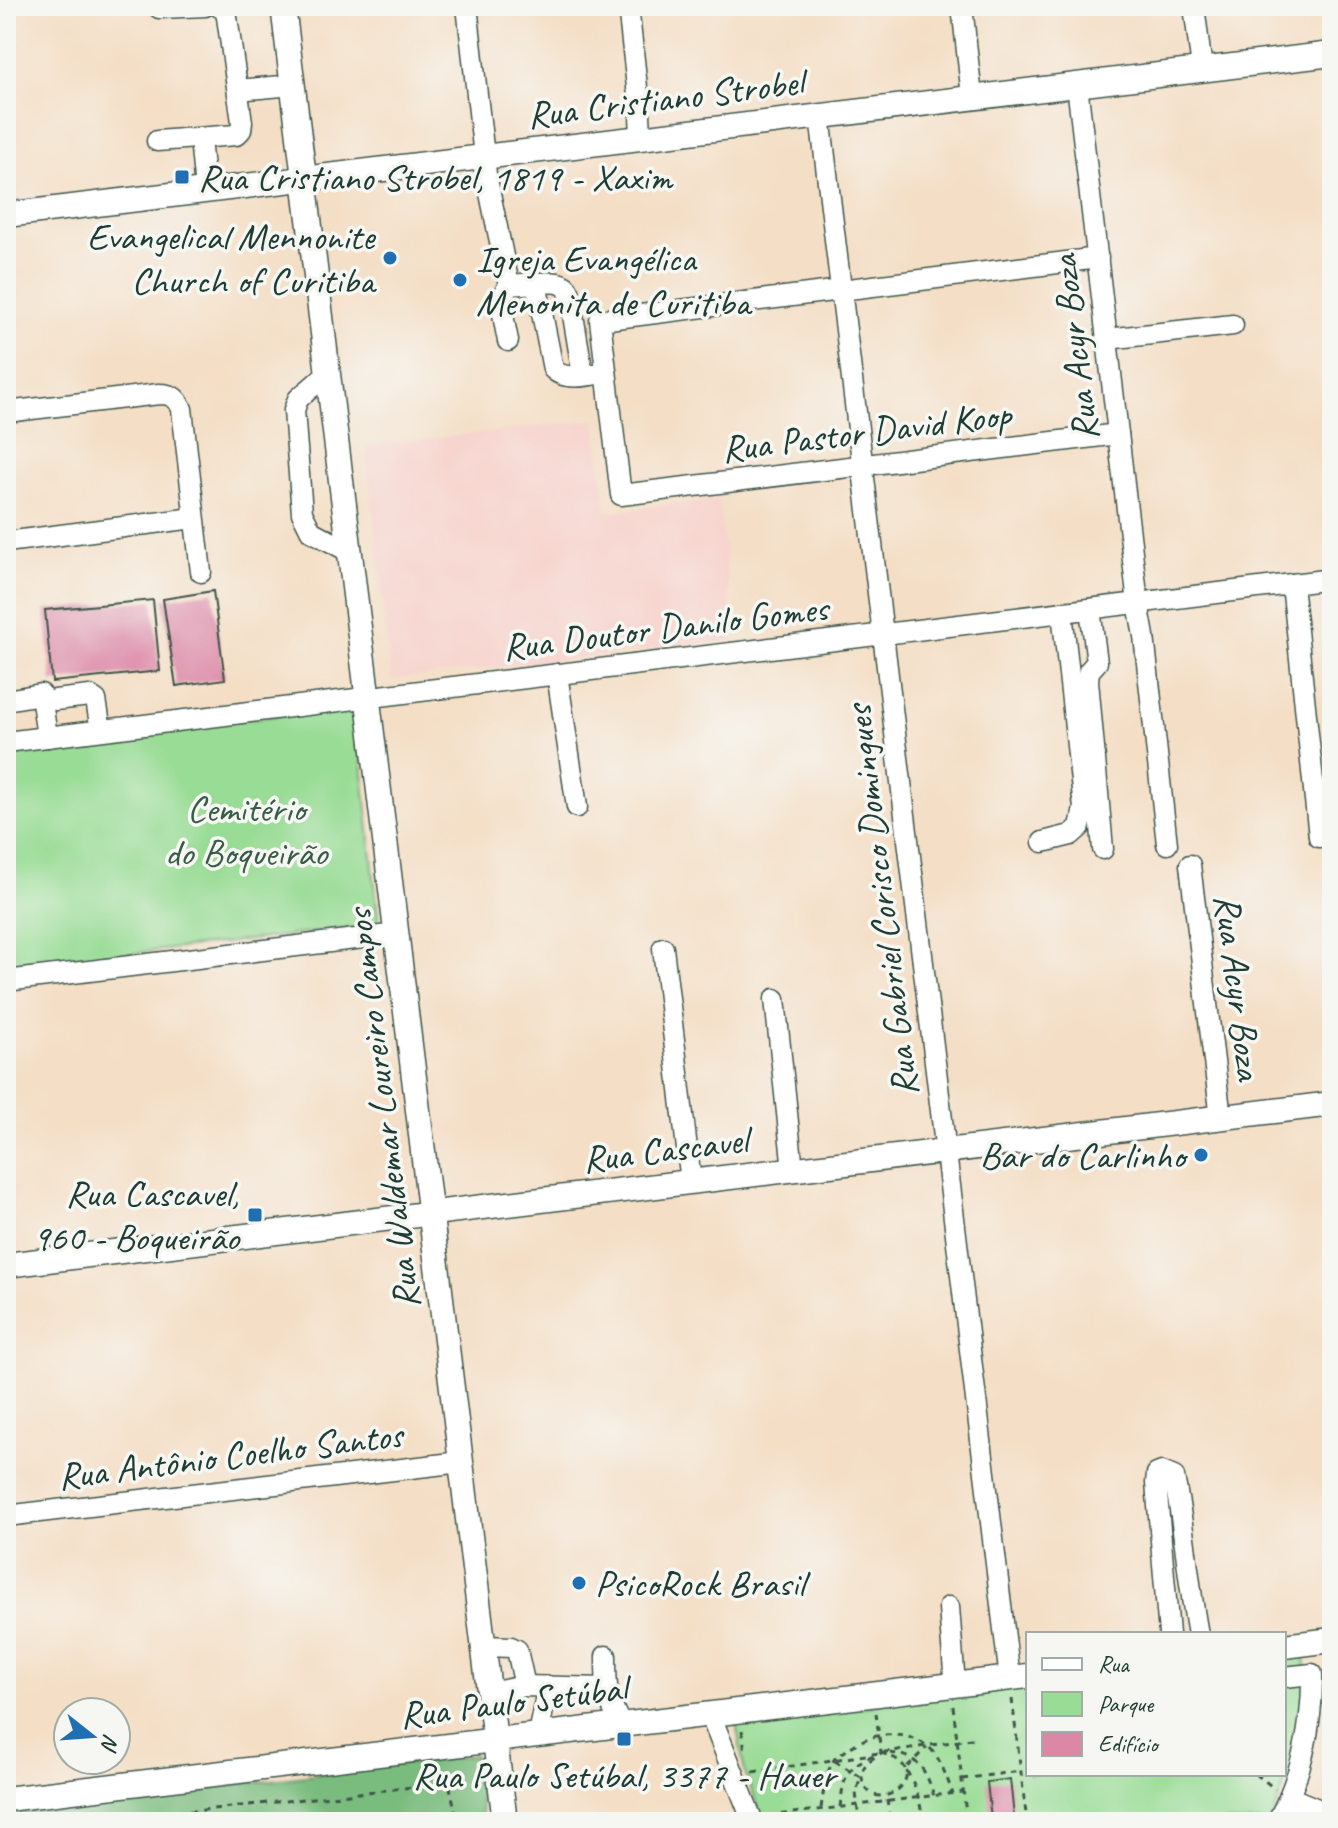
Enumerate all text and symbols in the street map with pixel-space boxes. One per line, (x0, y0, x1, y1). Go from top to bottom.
street label: Rua Cristiano Strobel (524, 57, 812, 139)
place label: Rua Cristiano Strobel, 1819 - Xaxim (198, 154, 674, 201)
marker: Rua Cristiano Strobel, 1819 - Xaxim (173, 168, 191, 186)
place label: Evangelical Mennonite Church of Curitiba (87, 213, 377, 304)
place label: Igreja Evangélica Menonita de Curitiba (476, 235, 753, 326)
marker: Evangelical Mennonite Church of Curitiba (381, 249, 399, 267)
street label: Rua Acyr Boza (1039, 250, 1109, 443)
marker: Igreja Evangélica Menonita de Curitiba (451, 271, 469, 289)
street label: Rua Pastor David Koop (719, 390, 1016, 473)
street label: Rua Doutor Danilo Gomes (500, 584, 833, 671)
street label: Rua Gabriel Corisco Domingues (834, 699, 929, 1099)
park label: Cemitério do Boqueirão (165, 785, 330, 876)
street label: Rua Acyr Boza (1204, 892, 1274, 1085)
street label: Rua Waldemar Loureiro Campos (334, 904, 430, 1311)
street label: Rua Cascavel (580, 1115, 757, 1183)
place label: Bar do Carlinho (980, 1132, 1189, 1179)
marker: Bar do Carlinho (1192, 1146, 1210, 1164)
place label: Rua Cascavel, 960 - Boqueirão (32, 1170, 242, 1261)
marker: Rua Cascavel, 960 - Boqueirão (246, 1206, 264, 1224)
street label: Rua Antônio Coelho Santos (55, 1411, 408, 1500)
place label: PsicoRock Brasil (595, 1560, 811, 1607)
marker: PsicoRock Brasil (570, 1574, 588, 1592)
legend (1026, 1632, 1286, 1776)
text: Rua (1098, 1649, 1130, 1679)
street label: Rua Paulo Setúbal (397, 1663, 636, 1739)
text: Parque (1098, 1689, 1155, 1719)
north arrow (52, 1696, 132, 1776)
text: Edifício (1098, 1729, 1160, 1759)
marker: Rua Paulo Setúbal, 3377 - Hauer (615, 1730, 633, 1748)
text: N (94, 1731, 126, 1755)
place label: Rua Paulo Setúbal, 3377 - Hauer (413, 1752, 839, 1799)

